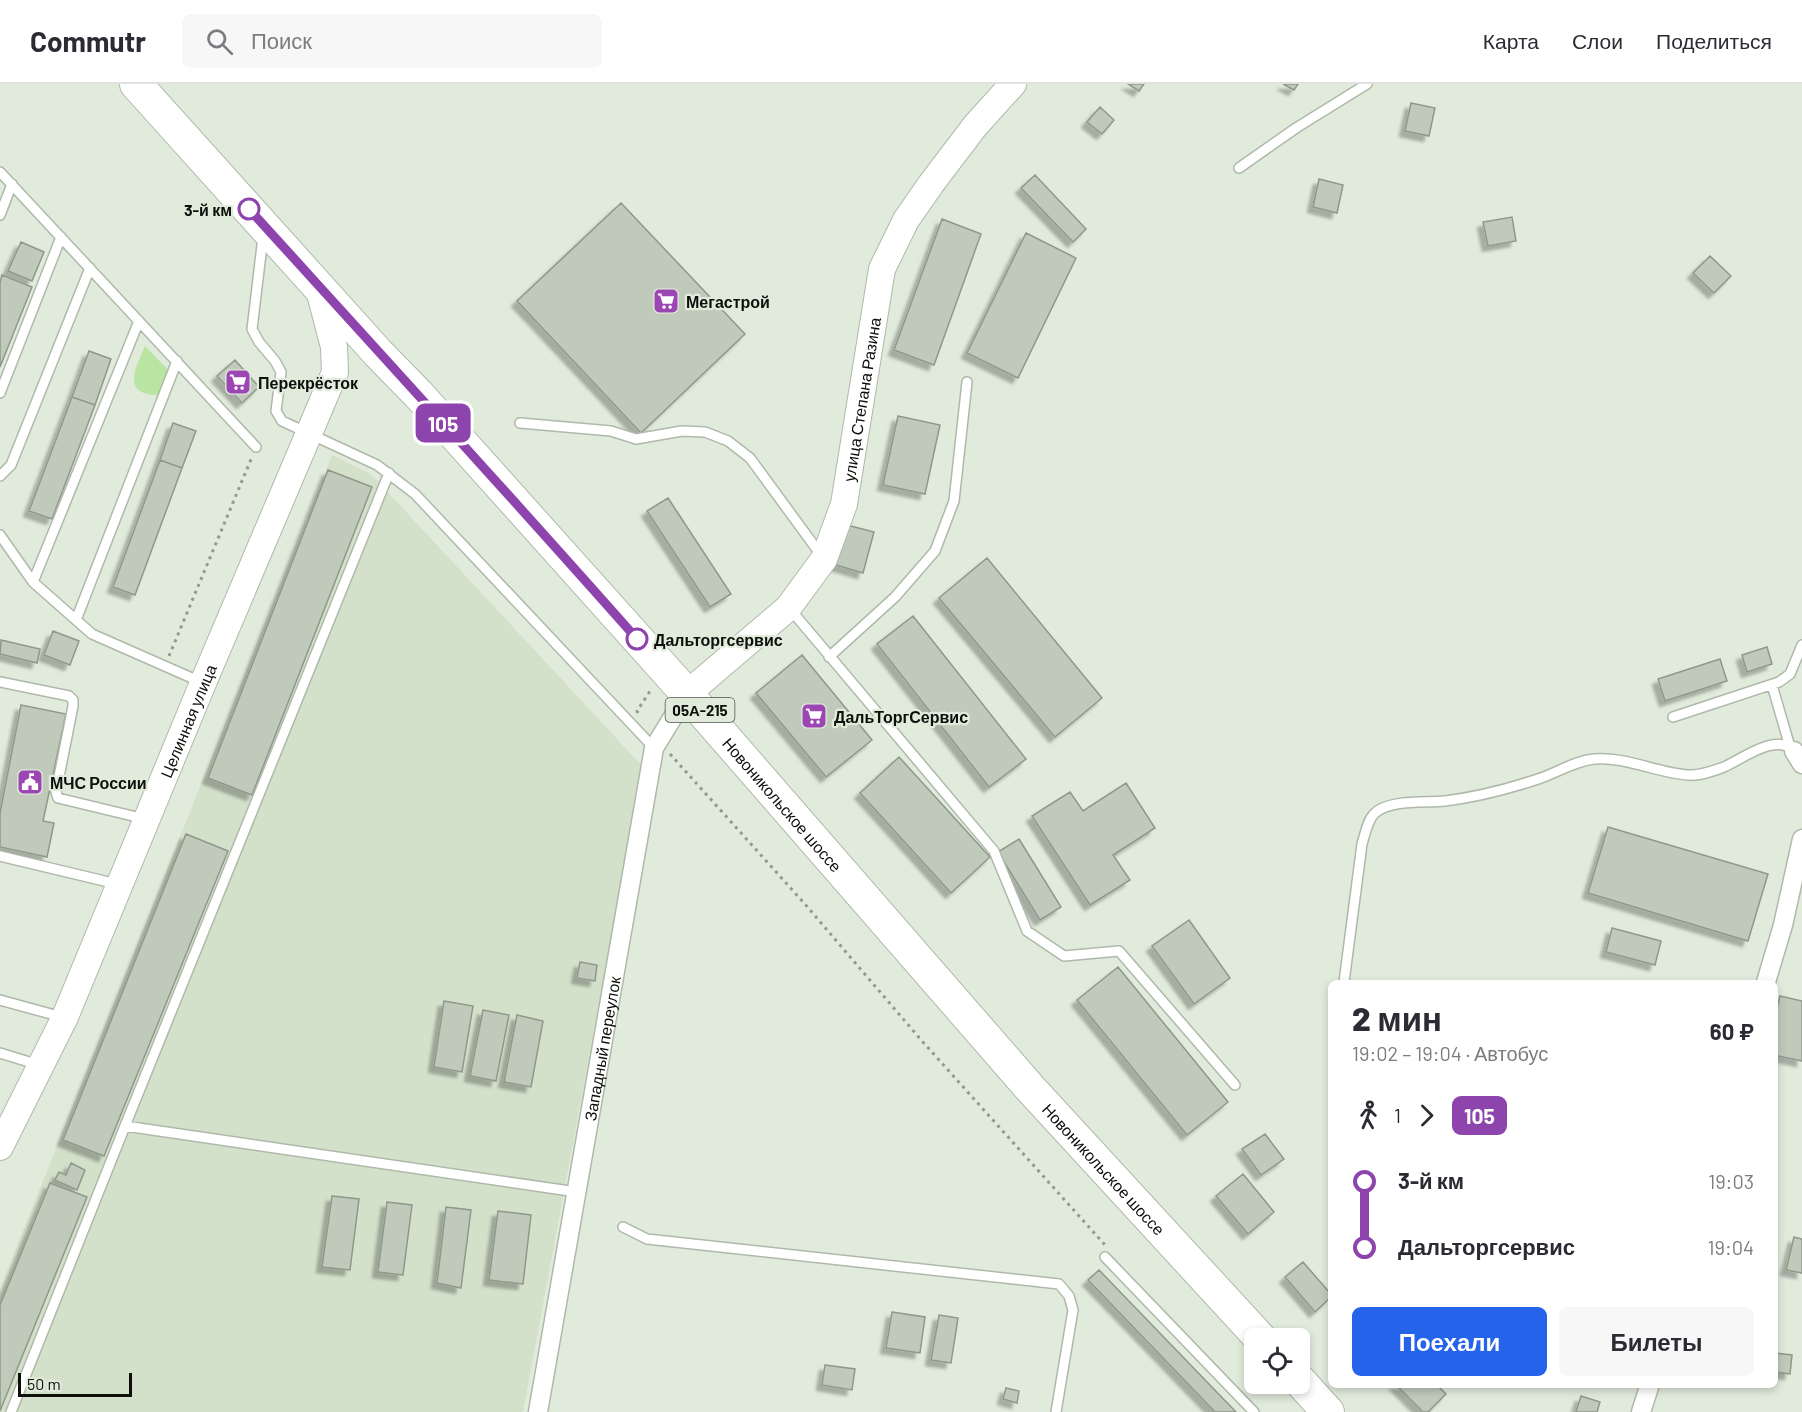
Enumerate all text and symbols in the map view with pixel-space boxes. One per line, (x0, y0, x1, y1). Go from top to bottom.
search box (182, 14, 602, 68)
text: Commutr (30, 24, 146, 58)
icon: search (203, 25, 236, 58)
text: Поиск (251, 27, 312, 53)
text: Карта (1483, 28, 1539, 53)
text: Слои (1572, 28, 1623, 53)
text: Поделиться (1656, 28, 1772, 53)
marker: 3-й км (238, 198, 260, 220)
place label: 3-й км (184, 200, 232, 219)
supermarket icon: Мегастрой (651, 286, 681, 316)
place label: Мегастрой (686, 292, 770, 311)
street label: улица Степана Разина (838, 316, 884, 483)
supermarket icon: Перекрёсток (223, 367, 253, 397)
place label: Перекрёсток (258, 373, 359, 392)
line badge: 105 (408, 404, 478, 442)
text: 105 (428, 411, 458, 436)
marker: Дальторгсервис (626, 628, 648, 650)
place label: Дальторгсервис (654, 630, 783, 649)
street label: Целинная улица (156, 661, 220, 780)
road number: 05А-215 (666, 698, 734, 722)
supermarket icon: ДальТоргСервис (799, 701, 829, 731)
place label: ДальТоргСервис (834, 707, 968, 726)
street label: Новоникольское шоссе (719, 733, 846, 875)
public building icon: МЧС России (15, 767, 45, 797)
place label: МЧС России (50, 773, 147, 792)
street label: Западный переулок (580, 974, 624, 1122)
text: 2 мин (1352, 998, 1442, 1038)
text: 60 ₽ (1710, 1018, 1754, 1044)
text: 19:02 – 19:04 · Автобус (1352, 1041, 1548, 1065)
street label: Новоникольское шоссе (1039, 1099, 1169, 1238)
icon: walk (1352, 1099, 1385, 1132)
icon: forward (1410, 1099, 1443, 1132)
text: 1 (1394, 1103, 1401, 1127)
text: 105 (1464, 1103, 1495, 1128)
text: 3-й км (1398, 1167, 1464, 1193)
text: 19:03 (1708, 1169, 1754, 1193)
text: Дальторгсервис (1398, 1233, 1575, 1259)
text: 19:04 (1707, 1235, 1754, 1259)
button: Поехали (1352, 1307, 1547, 1376)
button: Билеты (1559, 1307, 1754, 1376)
map controls (1244, 1328, 1310, 1394)
button: locate (1244, 1328, 1310, 1394)
scale bar (18, 1370, 132, 1398)
text: 50 m (27, 1374, 61, 1393)

